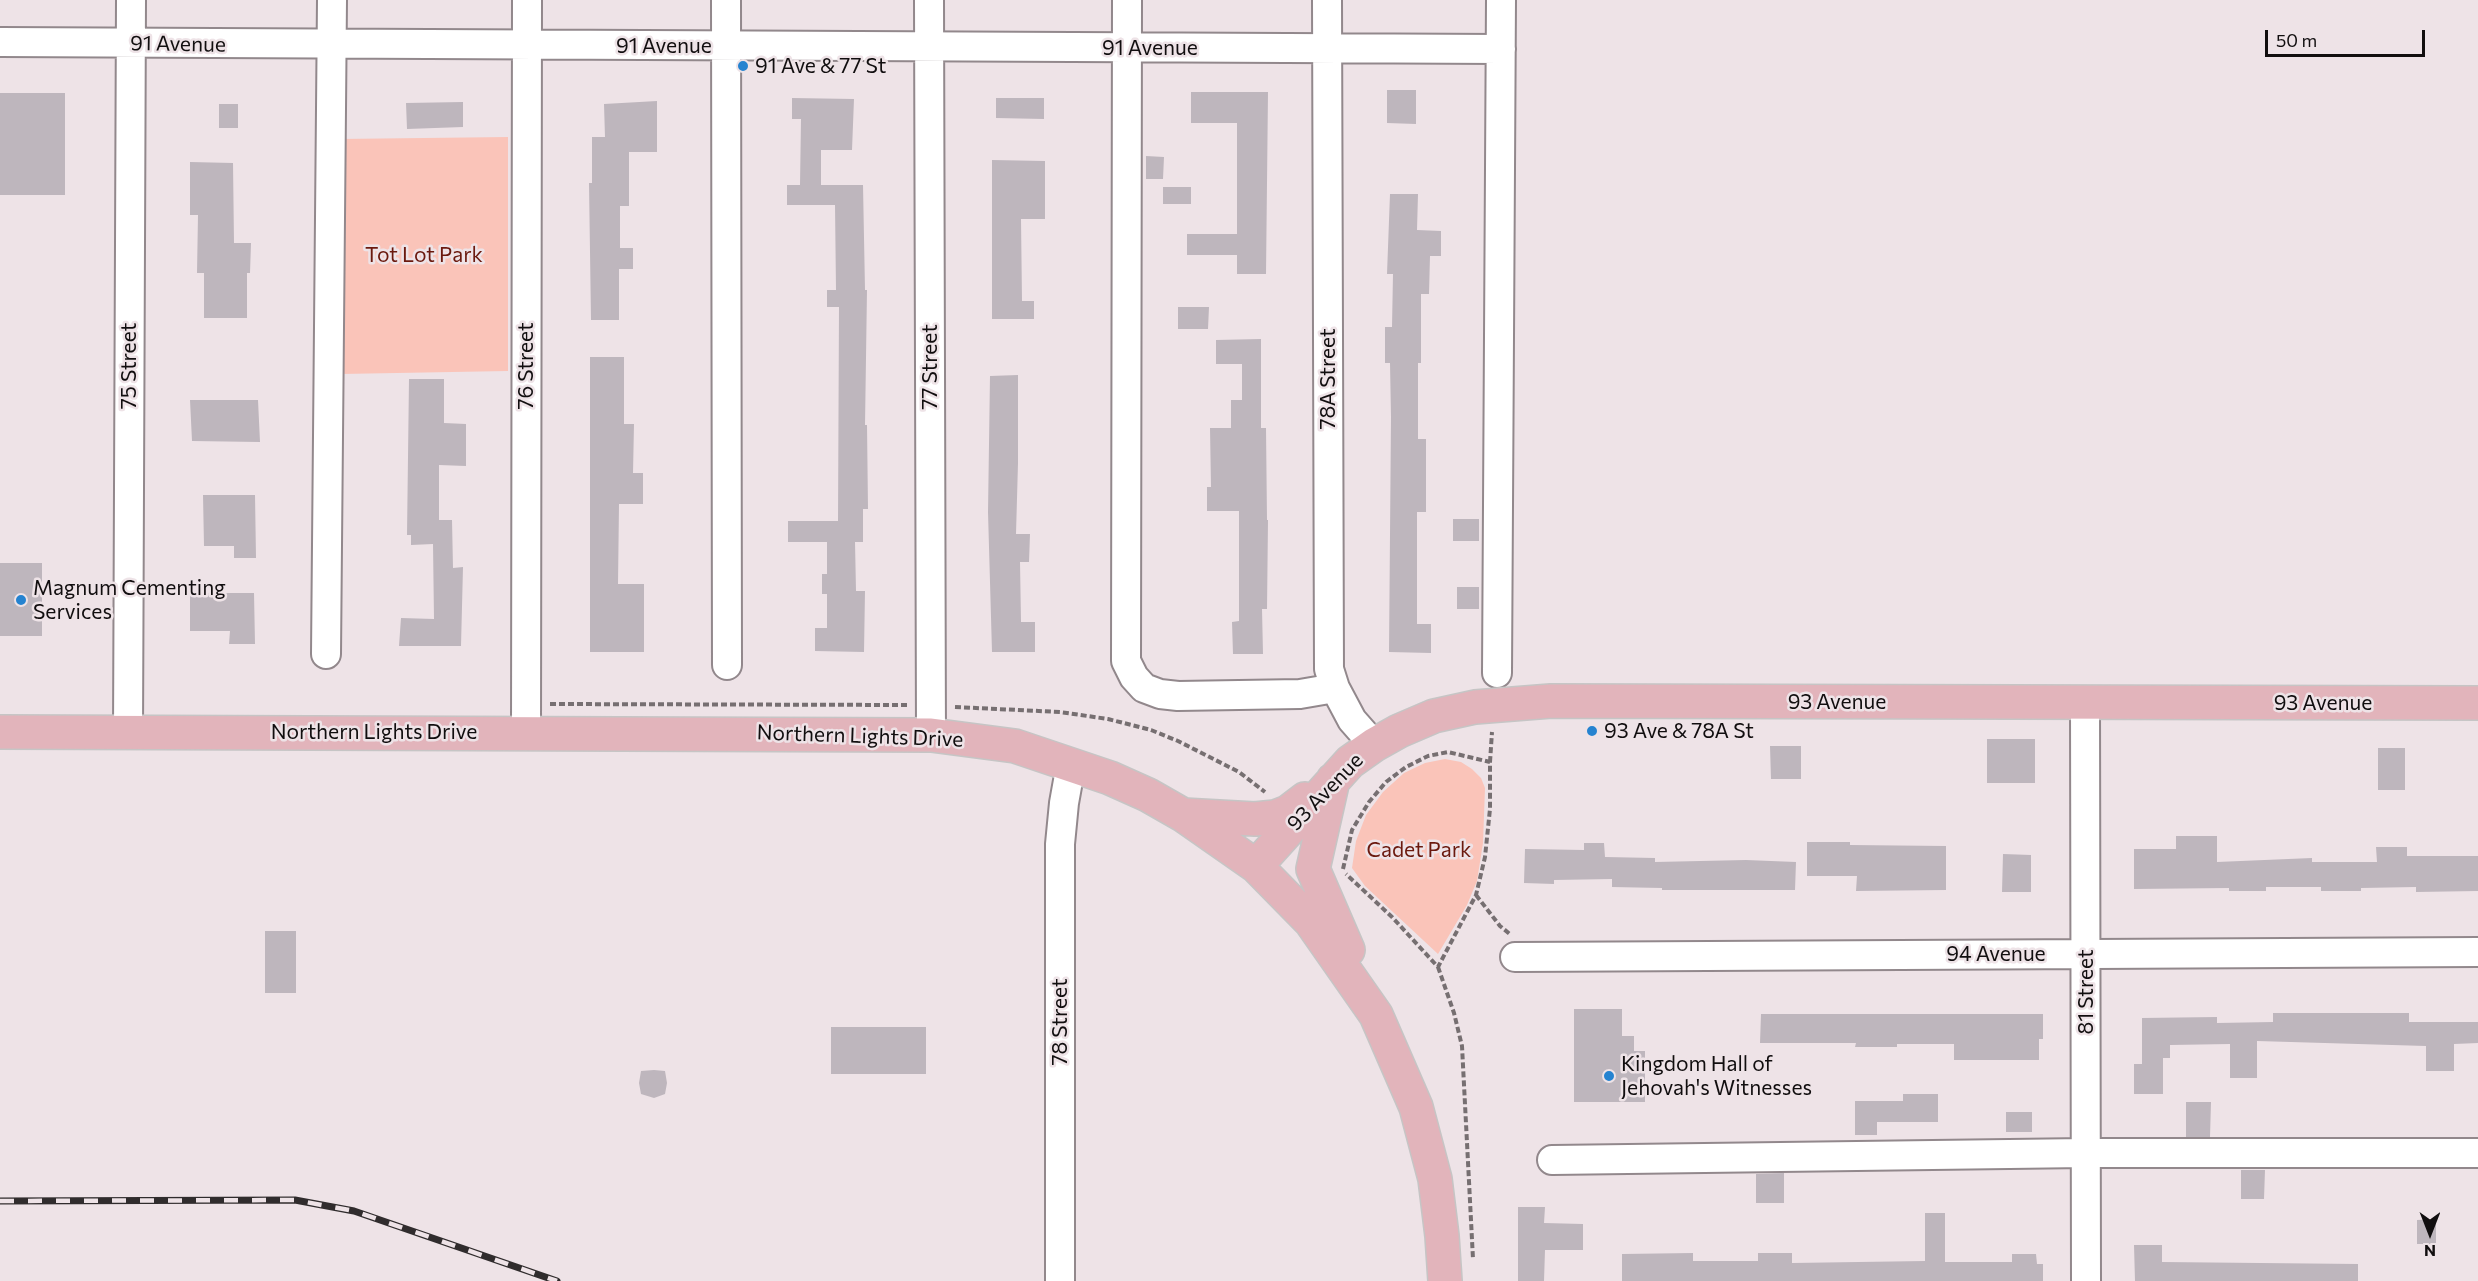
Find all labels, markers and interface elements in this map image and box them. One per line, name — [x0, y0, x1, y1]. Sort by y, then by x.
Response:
scale bar — [2268, 18, 2428, 56]
text: 50 m — [2276, 29, 2317, 51]
street label: 91 Avenue — [130, 31, 226, 57]
street label: 91 Avenue — [616, 33, 712, 59]
street label: 91 Avenue — [1102, 35, 1198, 61]
place label: 91 Ave & 77 St — [755, 53, 886, 79]
marker: 91 Ave & 77 St — [736, 59, 750, 73]
park label: Tot Lot Park — [365, 242, 483, 268]
street label: 76 Street — [513, 322, 539, 410]
street label: 75 Street — [116, 323, 142, 409]
street label: 77 Street — [917, 324, 943, 410]
street label: 78A Street — [1315, 328, 1341, 430]
place label: Magnum Cementing Services — [33, 575, 226, 625]
marker: Magnum Cementing Services — [14, 593, 28, 607]
street label: 93 Avenue — [1788, 689, 1886, 715]
street label: 93 Avenue — [2274, 690, 2372, 716]
place label: 93 Ave & 78A St — [1604, 718, 1754, 744]
street label: Northern Lights Drive — [271, 719, 477, 745]
street label: Northern Lights Drive — [756, 720, 964, 752]
marker: 93 Ave & 78A St — [1585, 724, 1599, 738]
street label: 93 Avenue — [1282, 748, 1368, 836]
park label: Cadet Park — [1367, 837, 1471, 863]
street label: 94 Avenue — [1946, 941, 2046, 967]
street label: 81 Street — [2073, 949, 2099, 1035]
street label: 78 Street — [1047, 978, 1073, 1066]
place label: Kingdom Hall of Jehovah's Witnesses — [1621, 1051, 1812, 1101]
marker: Kingdom Hall of Jehovah's Witnesses — [1602, 1069, 1616, 1083]
north arrow — [2400, 1203, 2460, 1263]
text: N — [2424, 1242, 2436, 1261]

